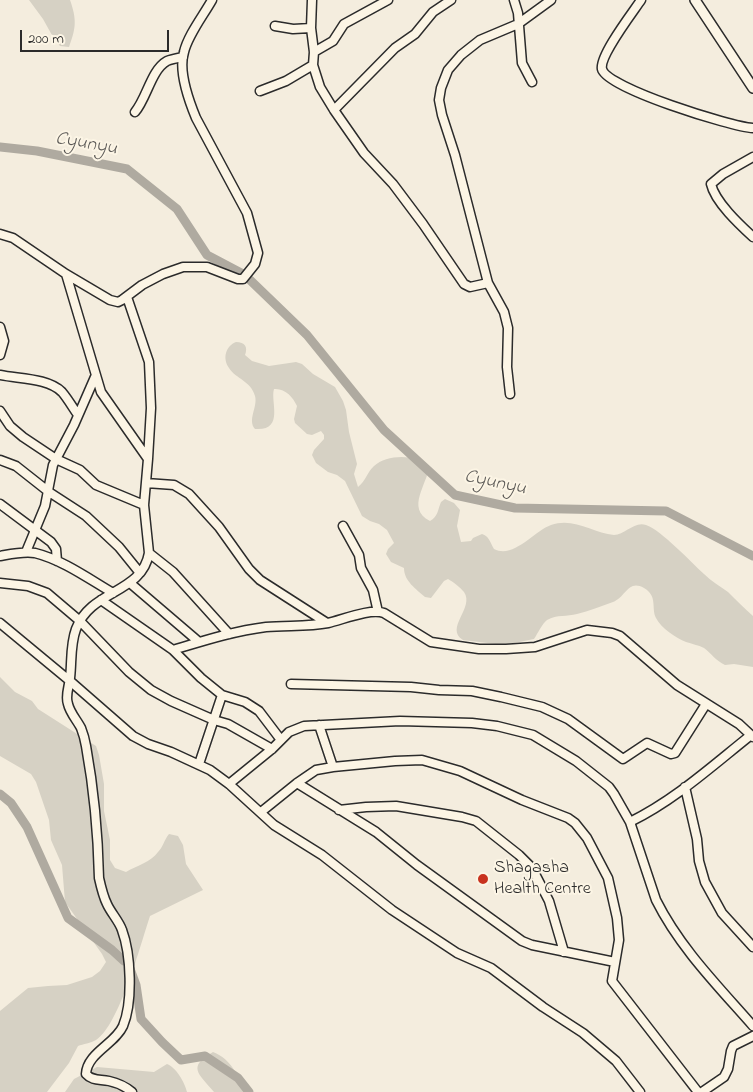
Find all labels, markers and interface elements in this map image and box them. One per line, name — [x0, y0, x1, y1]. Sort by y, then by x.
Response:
scale bar — [22, 20, 171, 52]
text: 200 m — [28, 28, 64, 50]
water label: Cyunyu — [53, 128, 119, 162]
water label: Cyunyu — [462, 466, 528, 502]
place label: Shagasha Health Centre — [494, 858, 591, 901]
marker: Shagasha Health Centre — [476, 872, 490, 886]

